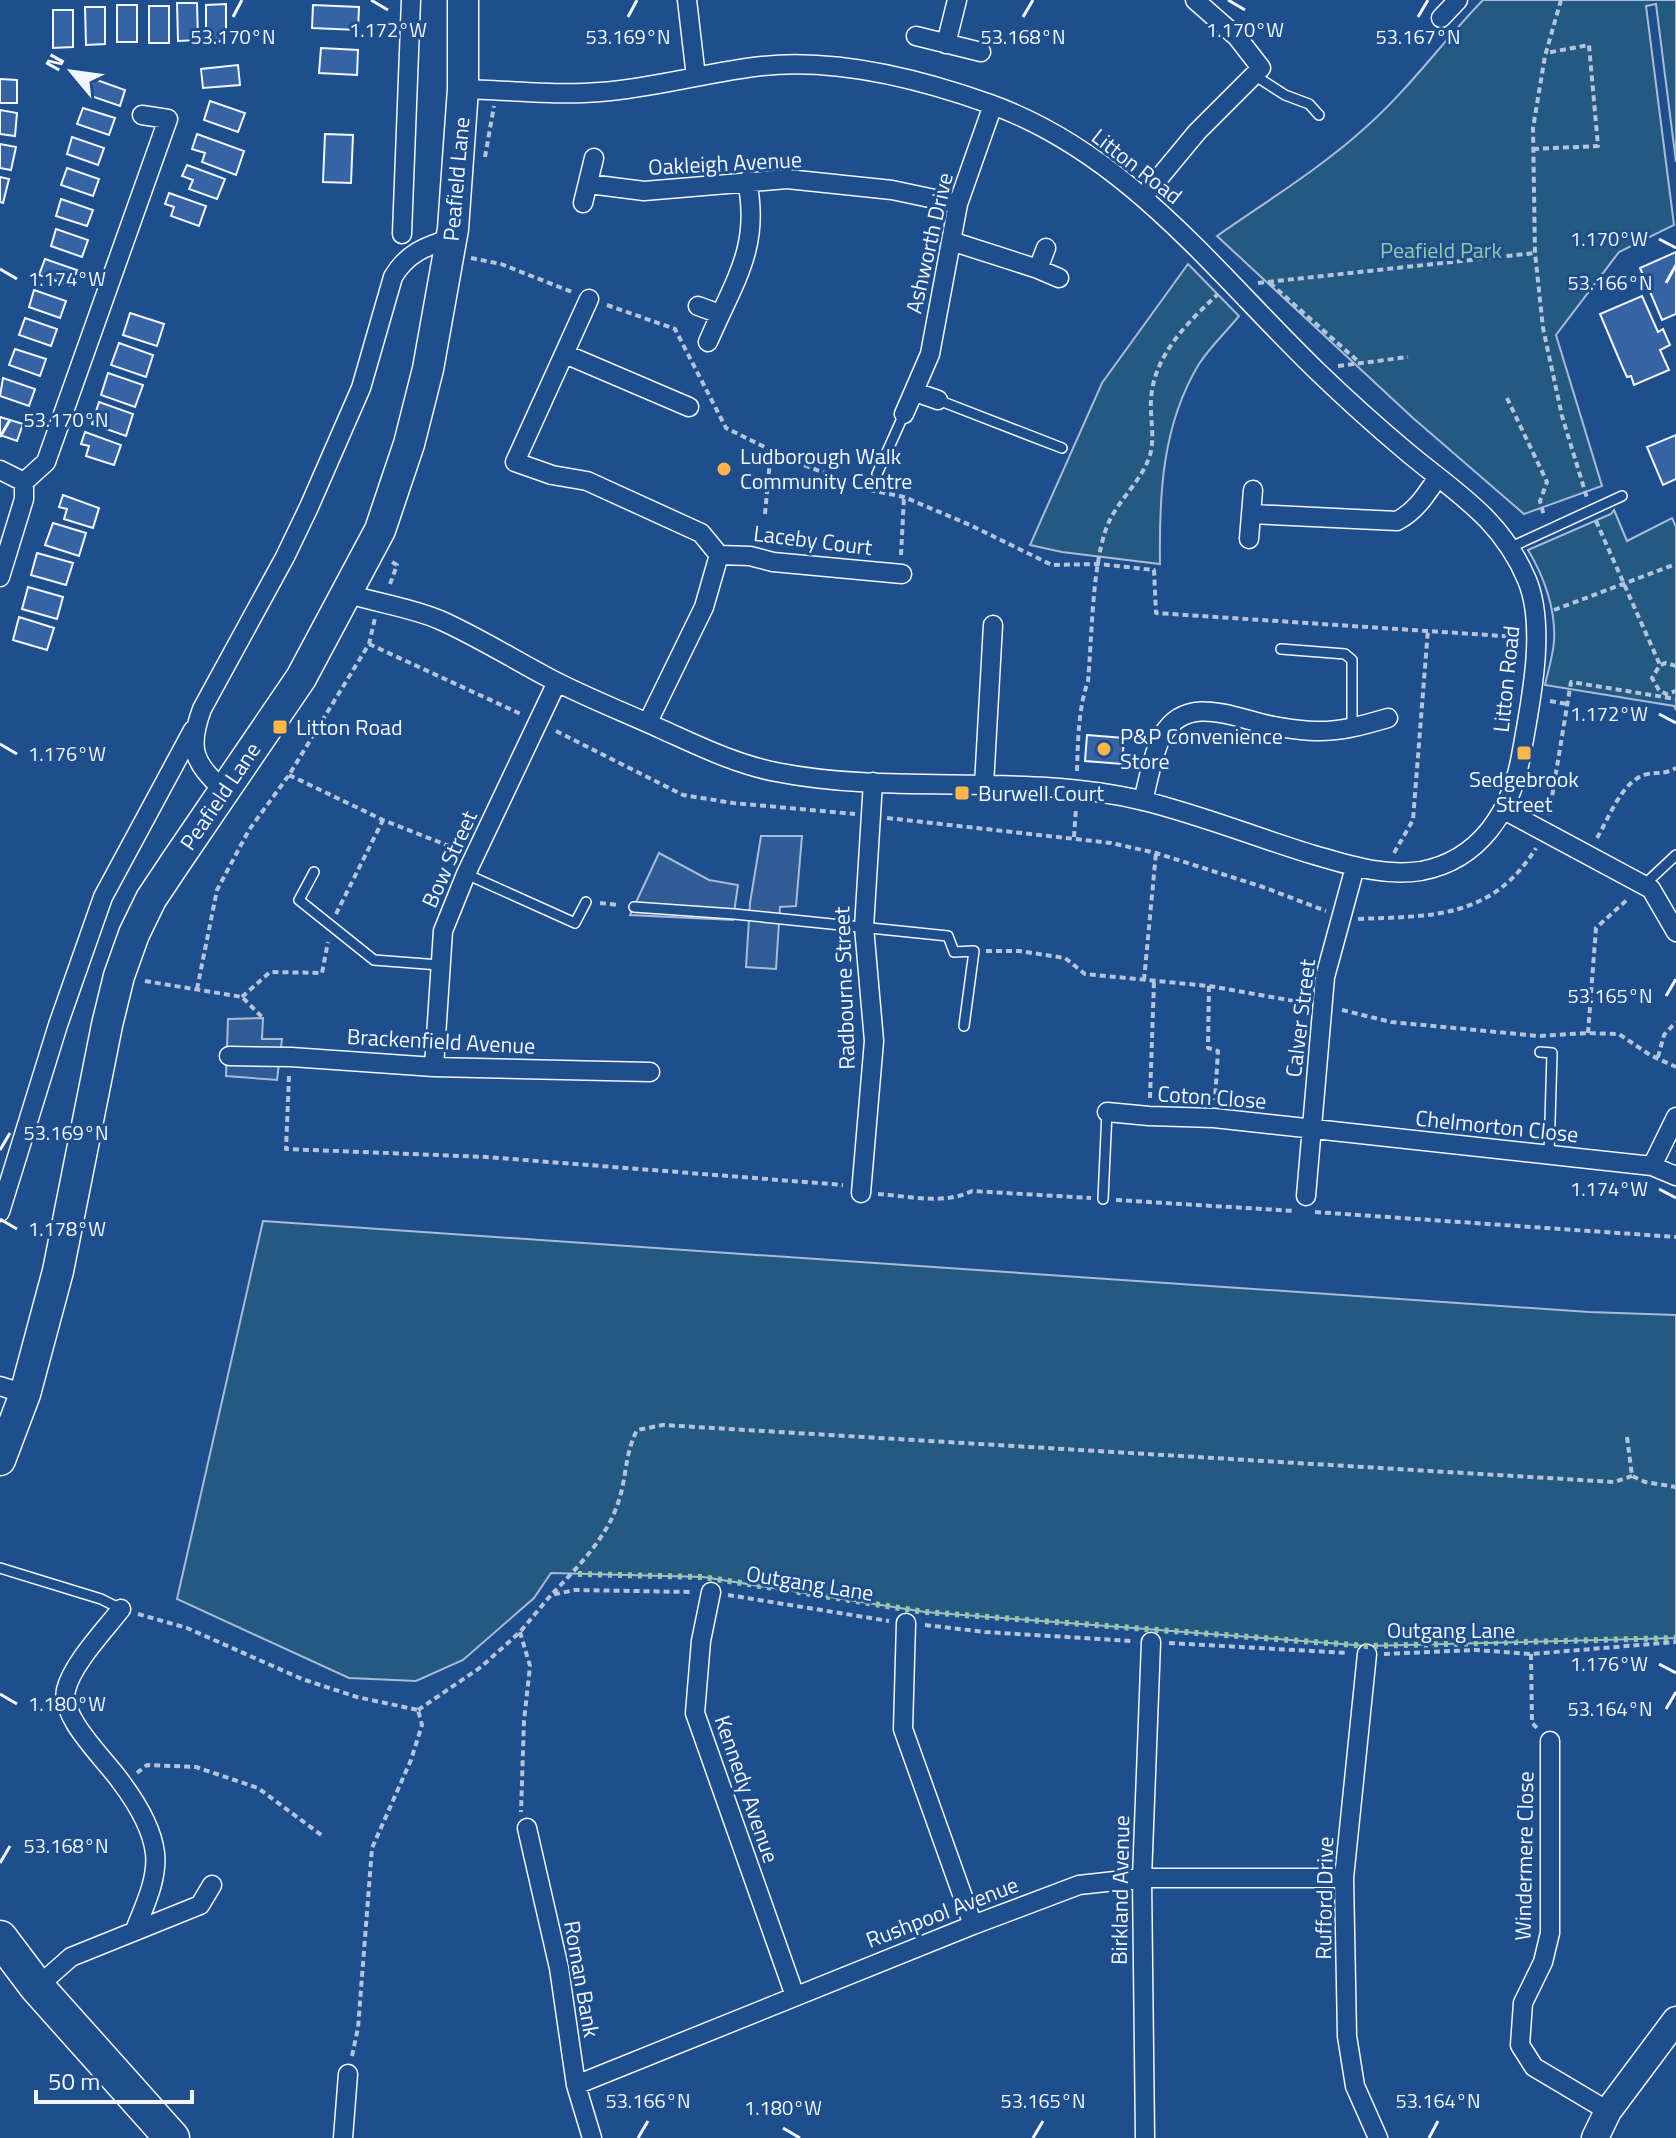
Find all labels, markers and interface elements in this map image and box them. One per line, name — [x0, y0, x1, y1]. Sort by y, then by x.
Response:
text: 1.172°W — [349, 14, 427, 45]
text: 1.170°W — [1206, 14, 1284, 45]
text: 53.170°N — [190, 21, 276, 52]
text: 53.169°N — [585, 21, 671, 52]
text: 53.168°N — [980, 21, 1066, 52]
text: 53.167°N — [1375, 21, 1461, 52]
north arrow — [32, 32, 112, 112]
text: N — [36, 47, 73, 77]
street label: Peafield Lane — [434, 116, 478, 242]
street label: Litton Road — [1084, 120, 1190, 212]
street label: Oakleigh Avenue — [647, 142, 803, 184]
street label: Ashworth Drive — [896, 169, 962, 317]
text: 1.170°W — [1570, 223, 1648, 254]
park label: Peafield Park — [1380, 233, 1502, 267]
text: 1.174°W — [28, 263, 106, 294]
text: 53.166°N — [1567, 267, 1653, 298]
text: 53.170°N — [23, 404, 109, 435]
place label: Ludborough Walk Community Centre — [740, 439, 912, 498]
marker: Ludborough Walk Community Centre — [715, 460, 733, 478]
street label: Laceby Court — [752, 516, 875, 564]
street label: Litton Road — [1484, 624, 1528, 734]
text: 1.172°W — [1570, 698, 1648, 729]
place label: Litton Road — [296, 710, 403, 744]
marker: Litton Road — [271, 718, 289, 736]
place label: P&P Convenience Store — [1120, 719, 1283, 778]
street label: Peafield Lane — [171, 735, 269, 857]
text: 1.176°W — [28, 738, 106, 769]
marker: P&P Convenience Store — [1095, 740, 1113, 758]
marker: Sedgebrook Street — [1515, 744, 1533, 762]
place label: Sedgebrook Street — [1469, 762, 1579, 821]
place label: Burwell Court — [978, 776, 1104, 810]
marker: Burwell Court — [953, 784, 971, 802]
street label: Bow Street — [412, 805, 486, 913]
street label: Radbourne Street — [824, 906, 864, 1070]
street label: Calver Street — [1276, 957, 1324, 1079]
text: 53.165°N — [1567, 980, 1653, 1011]
street label: Brackenfield Avenue — [346, 1019, 536, 1063]
street label: Coton Close — [1156, 1076, 1268, 1118]
street label: Chelmorton Close — [1414, 1101, 1580, 1151]
text: 53.169°N — [23, 1117, 109, 1148]
text: 1.174°W — [1570, 1173, 1648, 1204]
text: 1.178°W — [28, 1213, 106, 1244]
street label: Outgang Lane — [744, 1556, 876, 1610]
street label: Outgang Lane — [1387, 1613, 1515, 1647]
text: 1.176°W — [1570, 1648, 1648, 1679]
text: 1.180°W — [28, 1688, 106, 1719]
text: 53.164°N — [1567, 1693, 1653, 1724]
street label: Kennedy Avenue — [706, 1711, 788, 1867]
street label: Windermere Close — [1506, 1771, 1542, 1941]
street label: Birkland Avenue — [1102, 1815, 1138, 1965]
text: 53.168°N — [23, 1830, 109, 1861]
street label: Rufford Drive — [1306, 1836, 1342, 1960]
street label: Rushpool Avenue — [861, 1867, 1023, 1957]
street label: Roman Bank — [555, 1918, 609, 2040]
scale bar — [36, 2054, 192, 2104]
text: 50 m — [48, 2063, 100, 2099]
text: 53.166°N — [605, 2085, 691, 2116]
text: 53.165°N — [1000, 2085, 1086, 2116]
text: 53.164°N — [1395, 2085, 1481, 2116]
text: 1.180°W — [744, 2092, 822, 2123]

